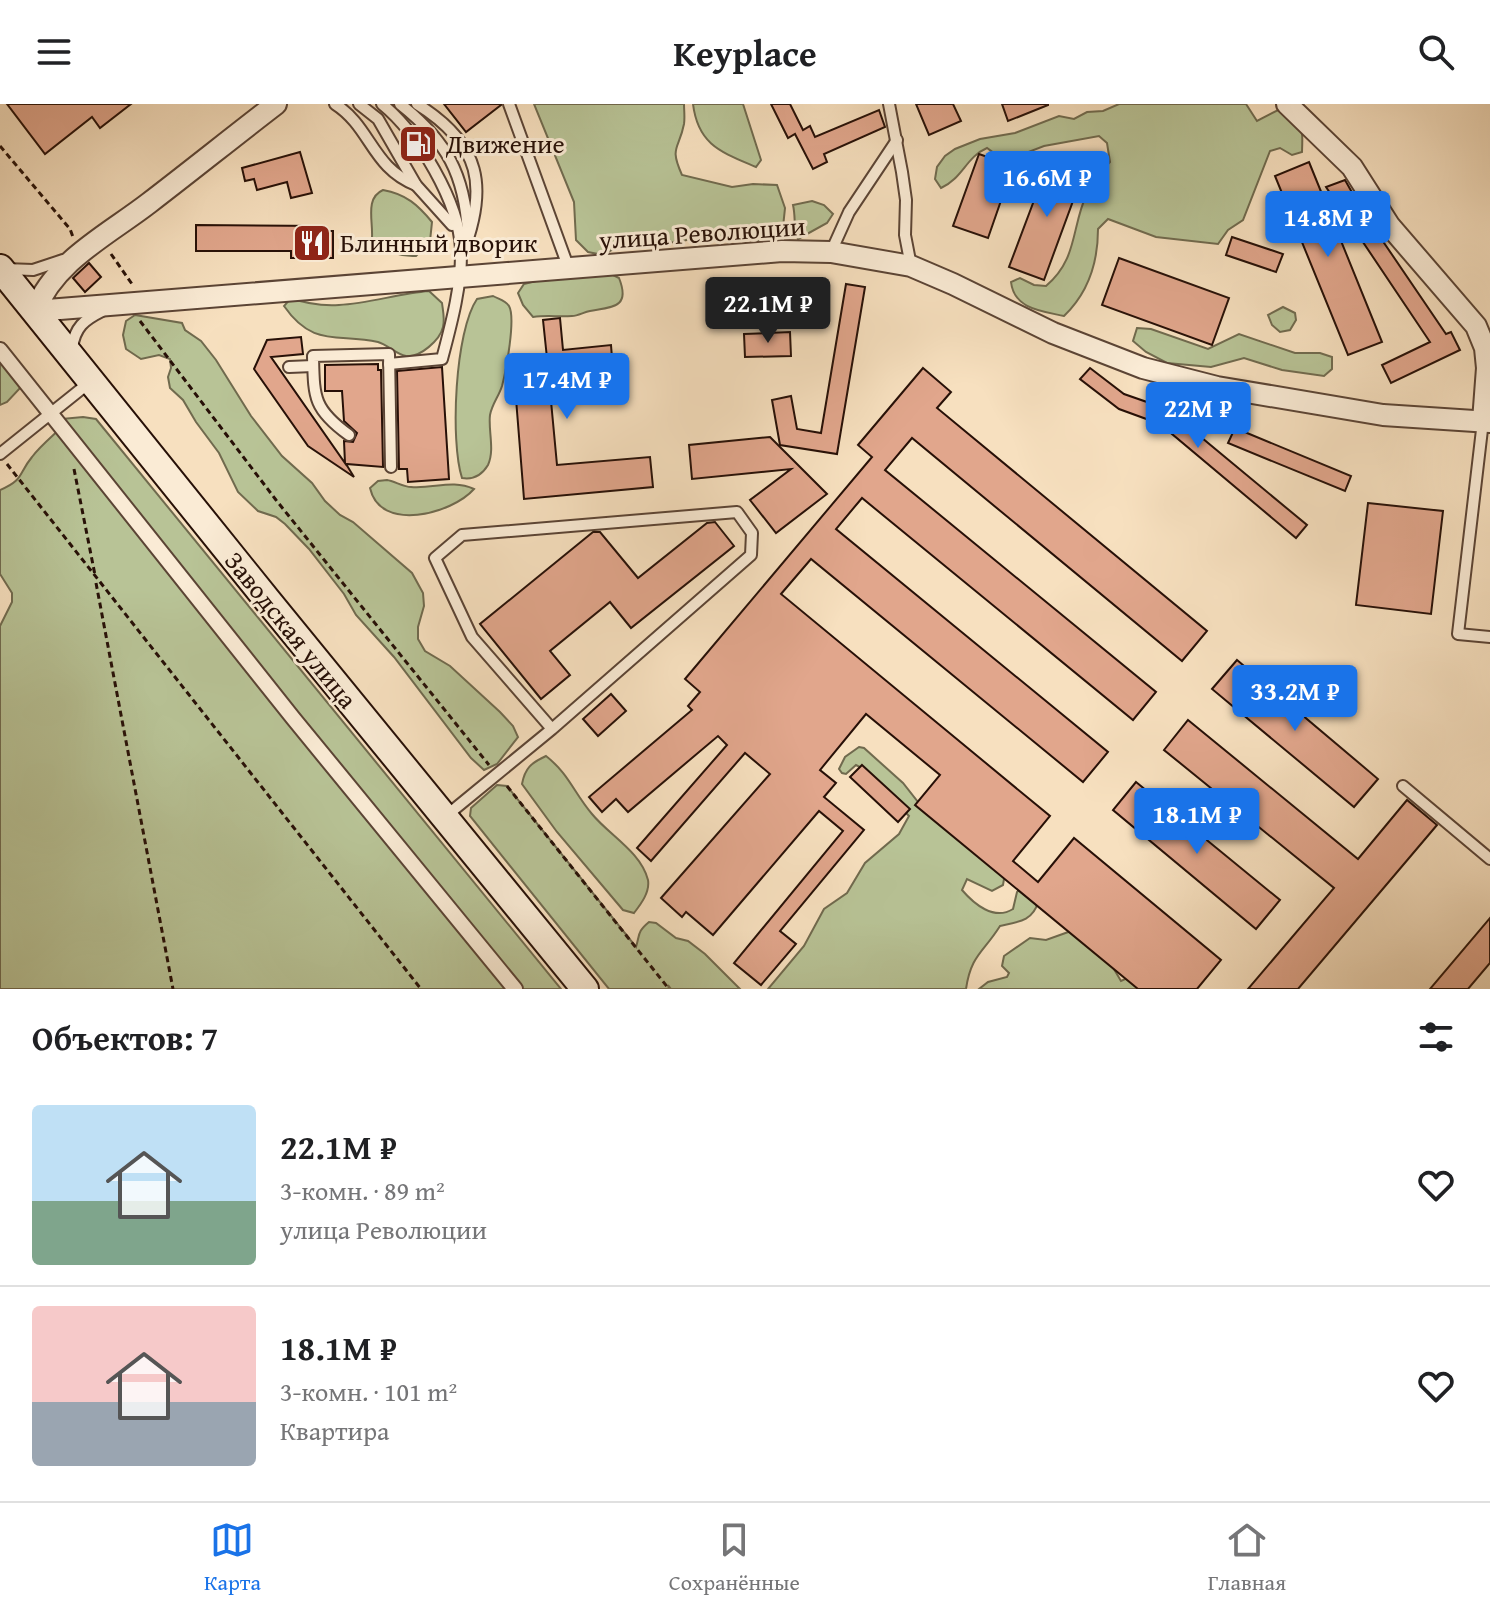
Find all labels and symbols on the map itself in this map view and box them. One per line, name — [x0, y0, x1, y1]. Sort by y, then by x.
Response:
fuel station icon: Движение — [397, 123, 439, 165]
place label: Движение — [445, 124, 565, 163]
pin: 16.6M ₽ — [973, 151, 1121, 219]
pin: 14.8M ₽ — [1254, 191, 1402, 259]
street label: улица Революции — [596, 206, 807, 259]
restaurant icon: Блинный дворик — [291, 222, 333, 264]
place label: Блинный дворик — [340, 223, 538, 262]
pin: 22.1M ₽ — [694, 277, 842, 345]
pin: 17.4M ₽ — [493, 353, 641, 421]
pin: 22M ₽ — [1142, 382, 1254, 450]
street label: Заводская улица — [216, 543, 367, 717]
pin: 33.2M ₽ — [1221, 665, 1369, 733]
pin: 18.1M ₽ — [1123, 788, 1271, 856]

